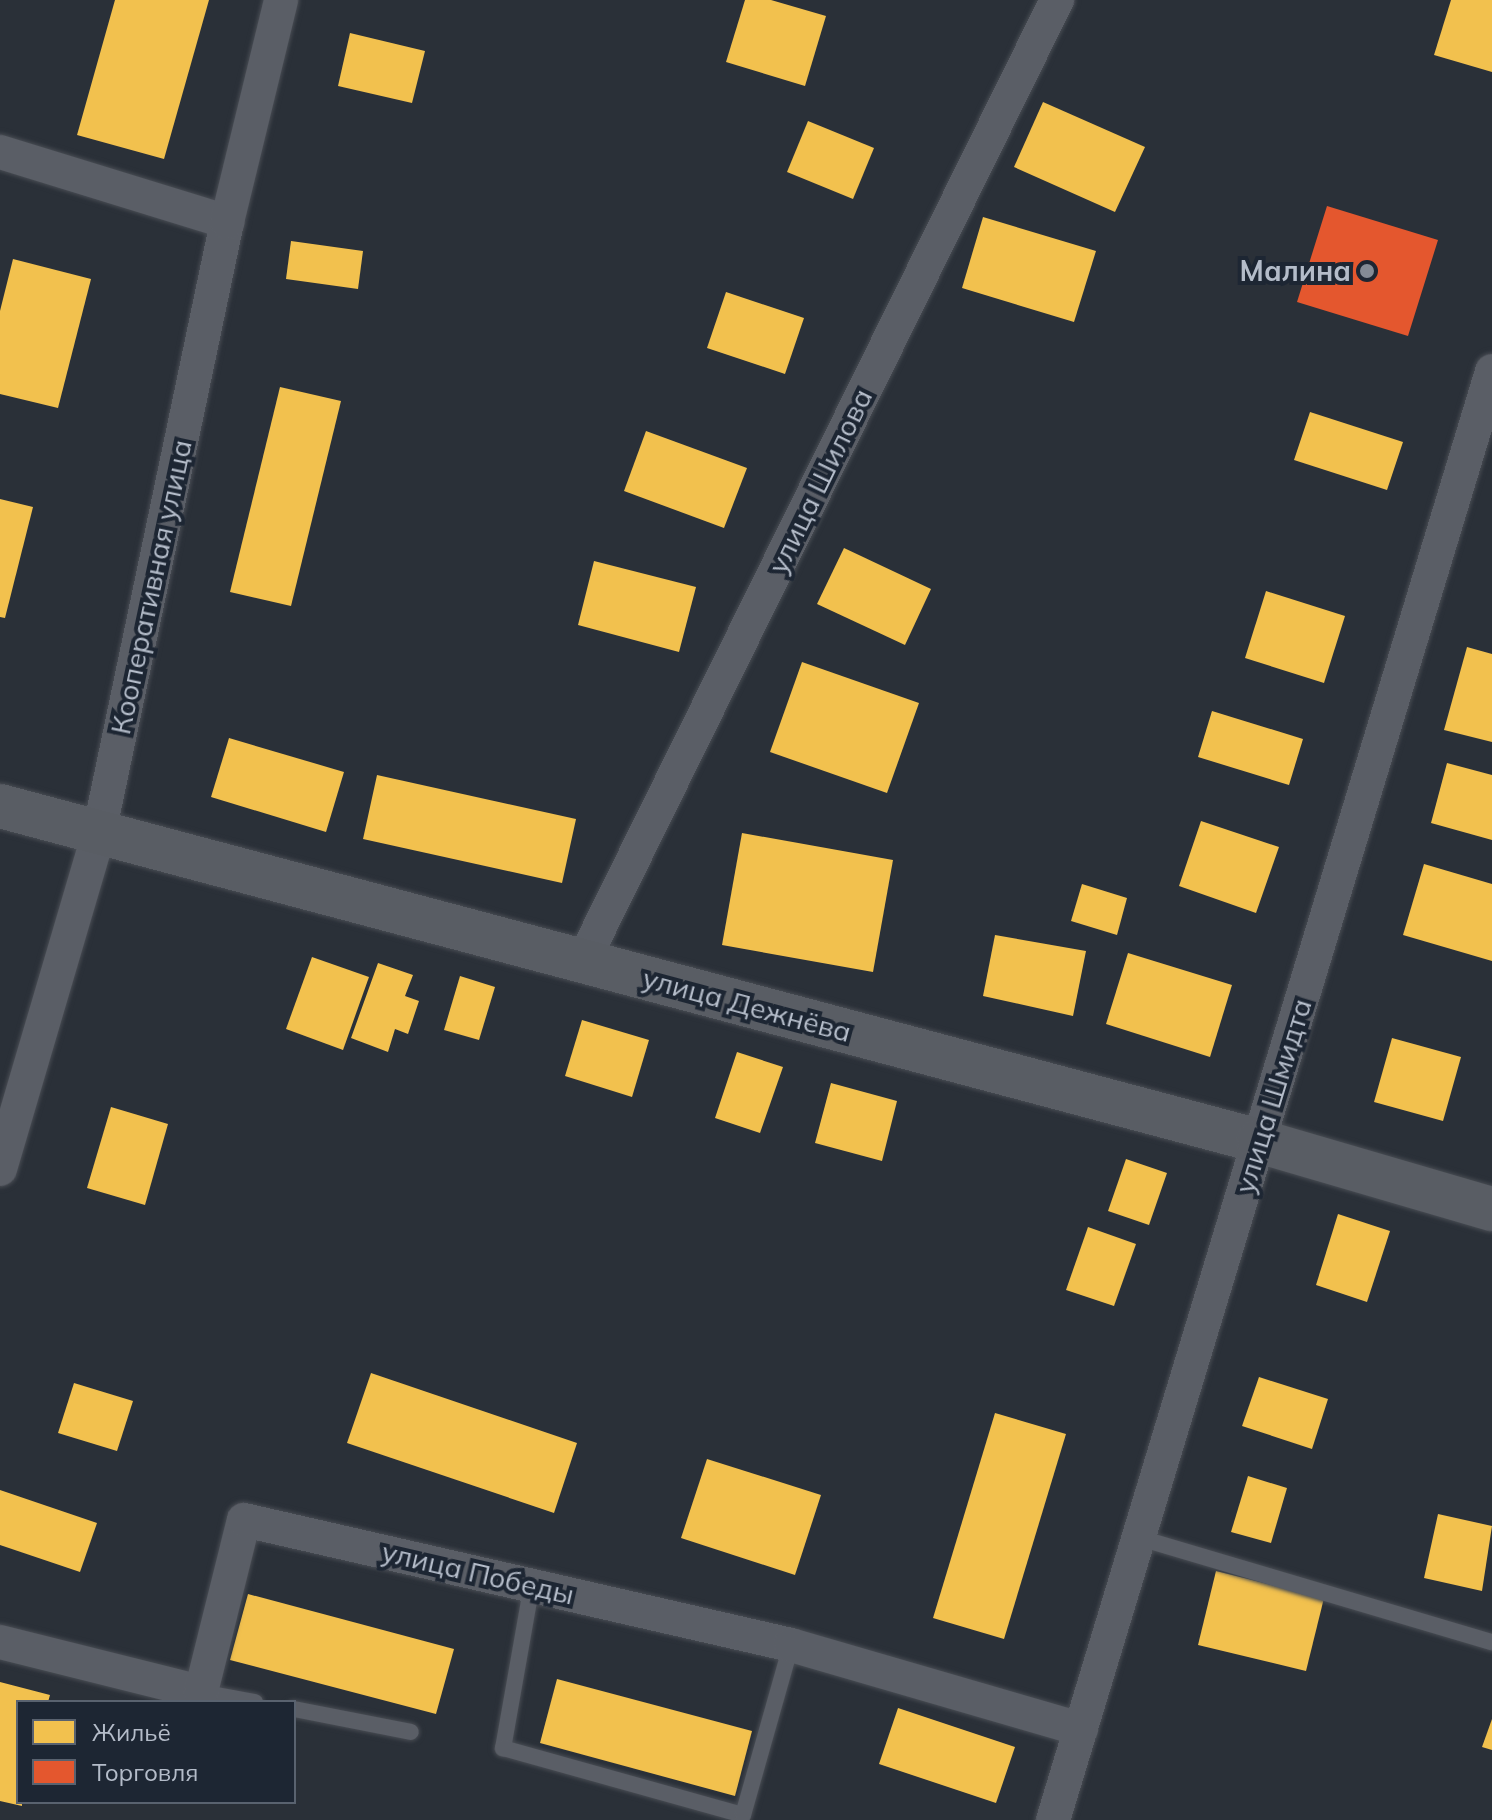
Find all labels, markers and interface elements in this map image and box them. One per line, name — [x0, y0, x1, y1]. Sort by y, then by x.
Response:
place label: Малина — [1240, 254, 1351, 288]
marker: Малина — [1358, 262, 1376, 280]
street label: улица Шилова — [761, 383, 879, 579]
street label: Кооперативная улица — [103, 437, 199, 737]
street label: улица Дежнёва — [639, 961, 855, 1049]
street label: улица Шмидта — [1227, 995, 1319, 1197]
street label: улица Победы — [379, 1535, 577, 1611]
legend — [16, 1700, 296, 1804]
text: Жильё — [92, 1717, 171, 1747]
text: Торговля — [92, 1757, 199, 1787]

